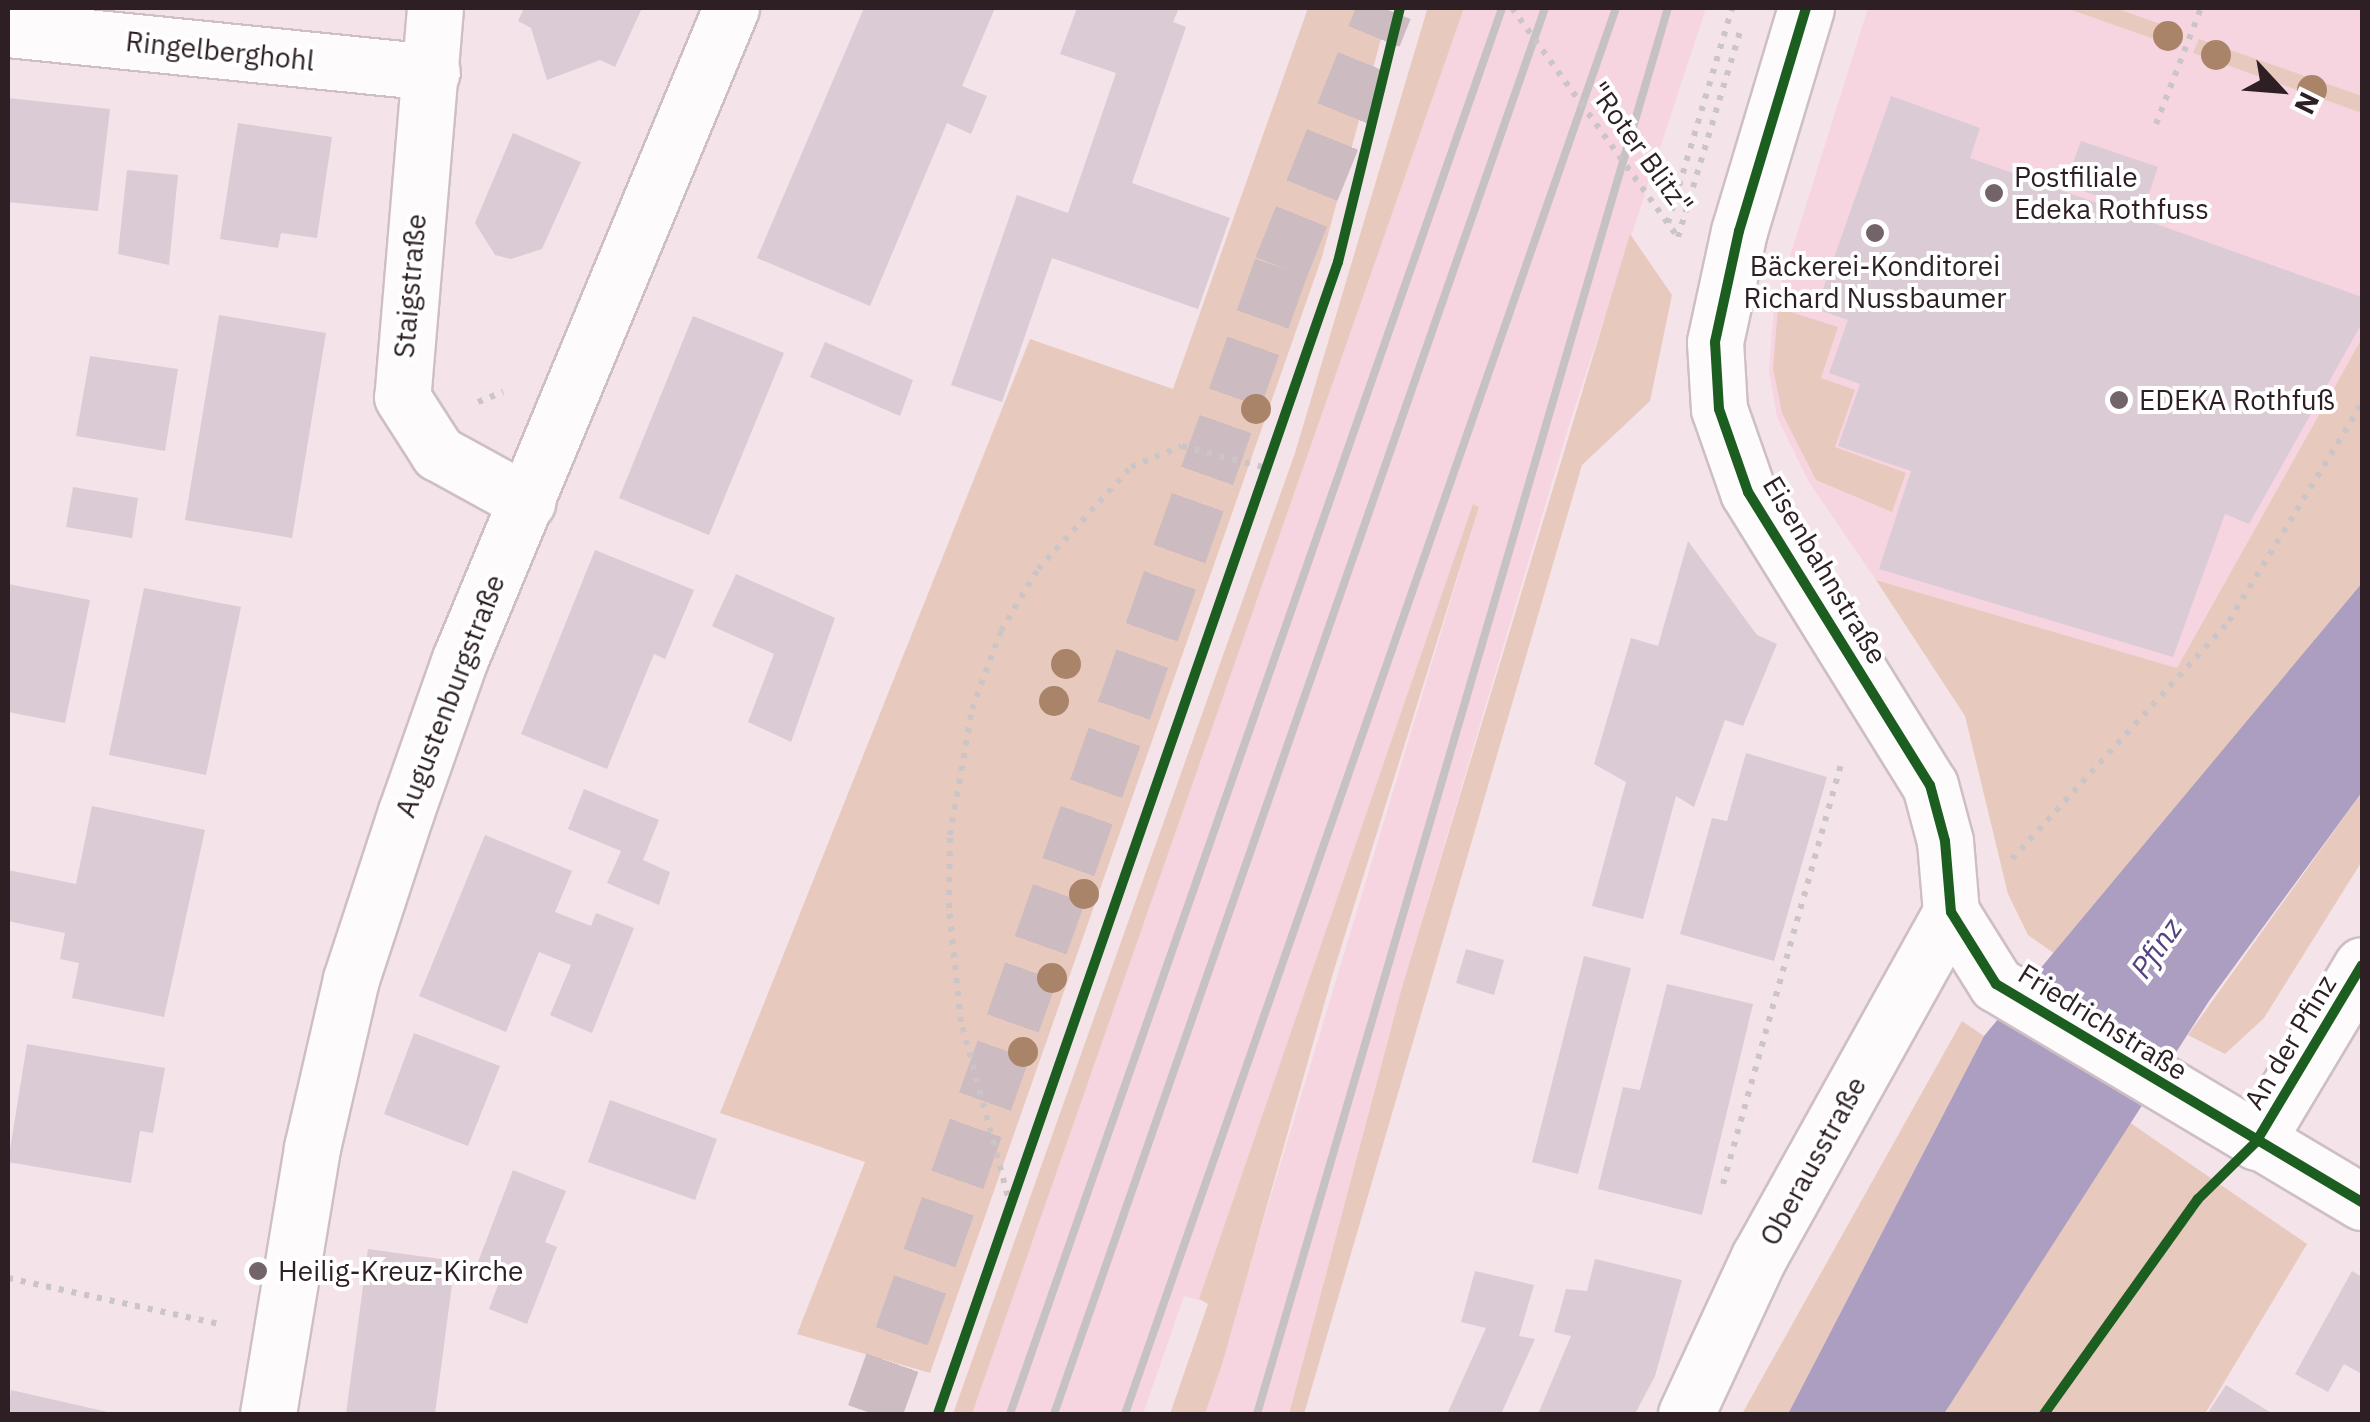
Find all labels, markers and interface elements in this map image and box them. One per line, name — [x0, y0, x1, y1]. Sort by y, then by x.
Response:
street label: Ringelberghohl — [124, 24, 316, 78]
north arrow — [2230, 40, 2330, 140]
street label: "Roter Blitz" — [1582, 76, 1700, 220]
text: N — [2286, 86, 2328, 121]
place label: Postfiliale Edeka Rothfuss — [2014, 160, 2209, 226]
marker: Postfiliale Edeka Rothfuss — [1983, 182, 2005, 204]
street label: Staigstraße — [387, 213, 433, 359]
marker: Bäckerei-Konditorei Richard Nussbaumer — [1864, 222, 1886, 244]
place label: Bäckerei-Konditorei Richard Nussbaumer — [1744, 249, 2006, 315]
place label: EDEKA Rothfuß — [2139, 383, 2335, 417]
marker: EDEKA Rothfuß — [2108, 389, 2130, 411]
street label: Eisenbahnstraße — [1756, 470, 1894, 670]
street label: Augustenburgstraße — [388, 570, 512, 822]
water label: Pfinz — [2123, 911, 2189, 985]
street label: Friedrichstraße — [2012, 957, 2194, 1087]
street label: An der Pfinz — [2237, 969, 2343, 1115]
street label: Oberausstraße — [1753, 1071, 1873, 1251]
place label: Heilig-Kreuz-Kirche — [278, 1254, 523, 1288]
marker: Heilig-Kreuz-Kirche — [247, 1260, 269, 1282]

